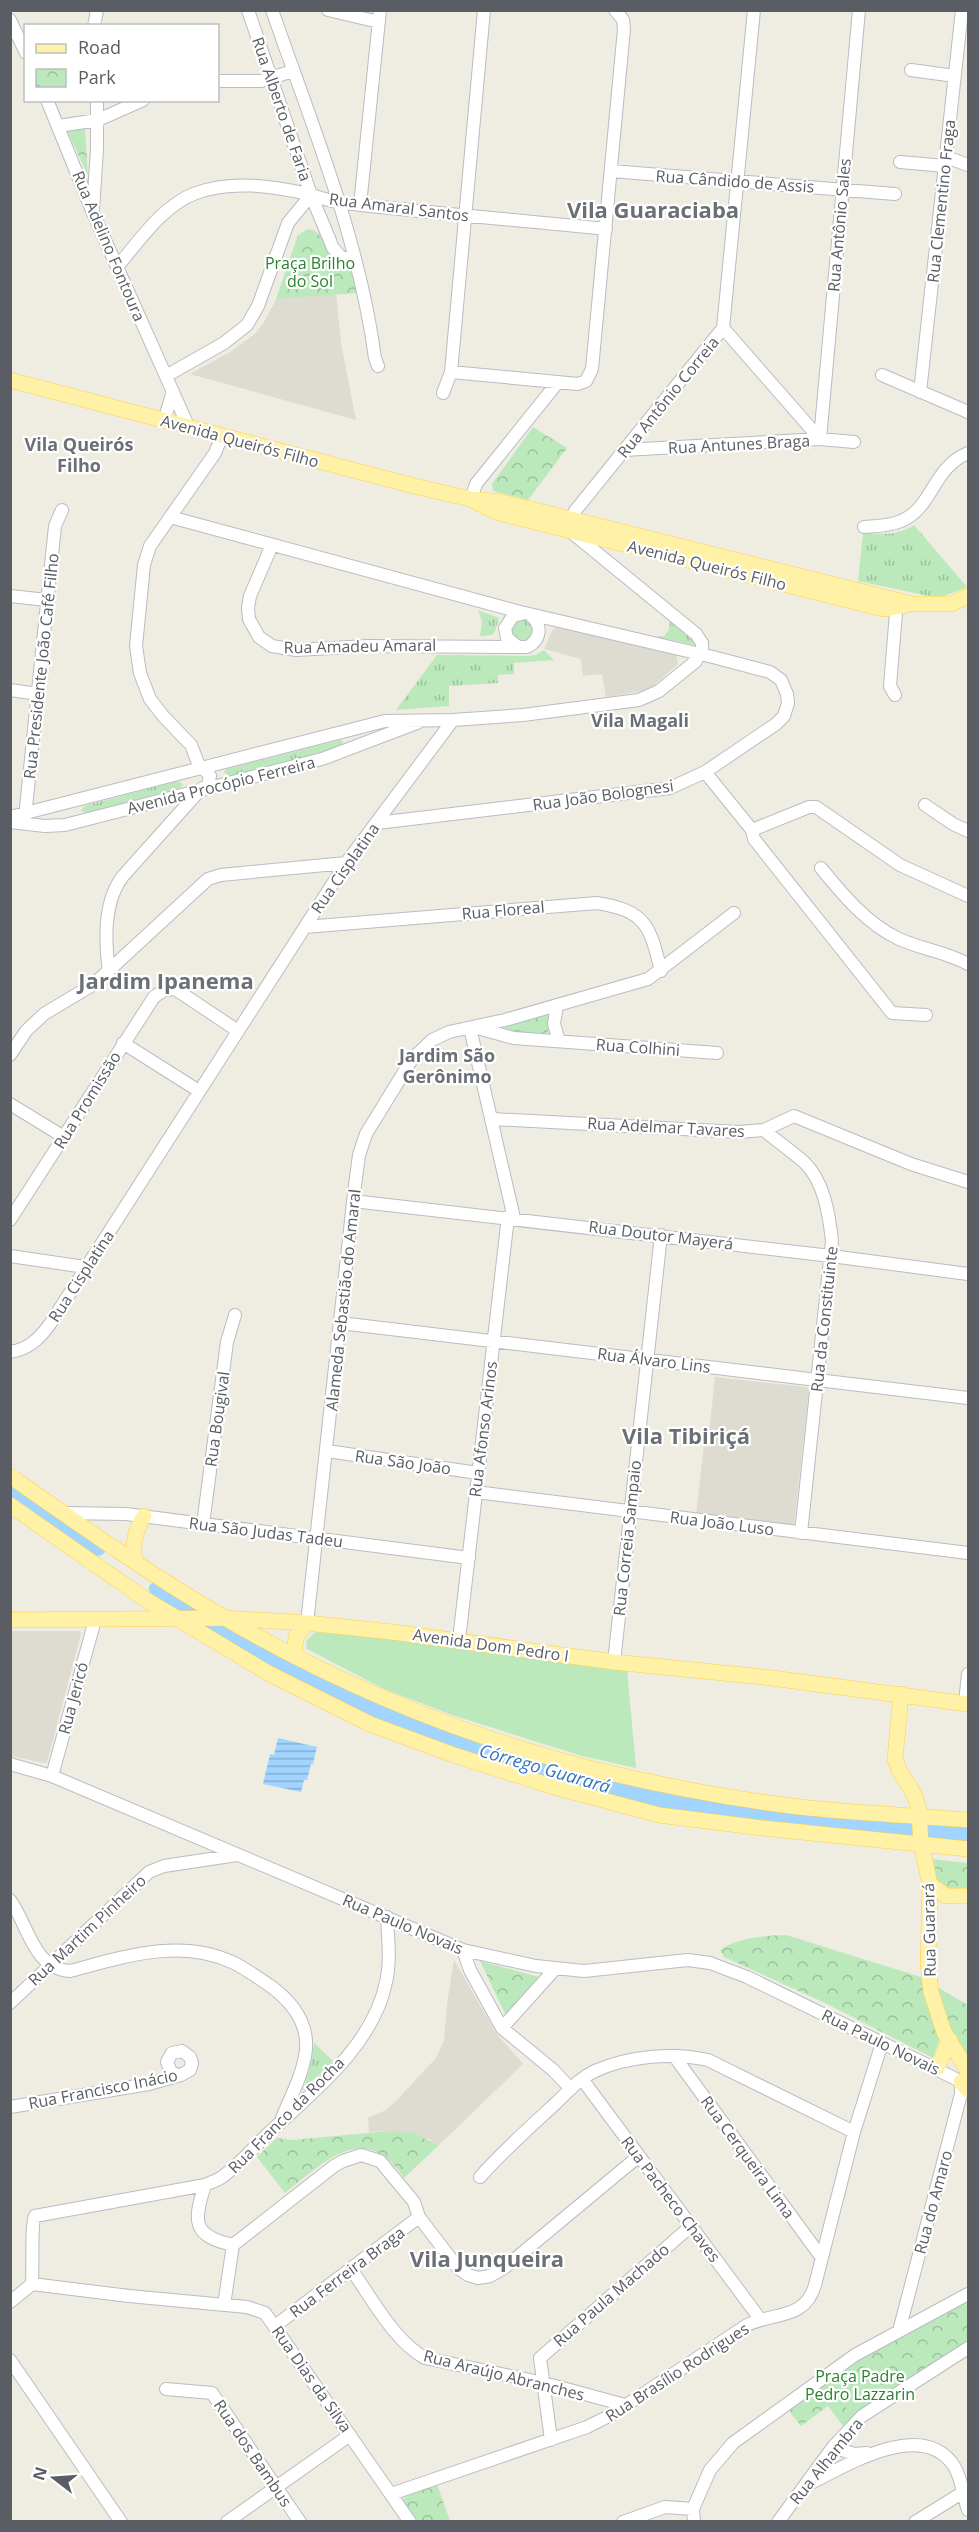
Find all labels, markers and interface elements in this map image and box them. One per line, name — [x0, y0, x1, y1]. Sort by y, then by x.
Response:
legend — [24, 24, 219, 102]
street label: Rua Alberto de Faria — [247, 34, 317, 184]
text: Road — [78, 35, 121, 59]
text: Park — [78, 65, 116, 89]
street label: Rua Clementino Fraga — [921, 118, 961, 284]
street label: Rua Antônio Sales — [822, 157, 856, 293]
street label: Rua Cândido de Assis — [655, 164, 815, 198]
street label: Rua Adelino Fontoura — [67, 167, 151, 325]
street label: Rua Amaral Santos — [328, 188, 470, 226]
district label: Vila Guaraciaba — [567, 194, 739, 224]
park label: Praça Brilho do Sol — [265, 252, 355, 292]
street label: Rua Antônio Correia — [612, 332, 724, 462]
street label: Avenida Queirós Filho — [159, 409, 321, 473]
street label: Rua Antunes Braga — [667, 429, 811, 459]
district label: Vila Queirós Filho — [25, 432, 133, 477]
street label: Avenida Queirós Filho — [625, 535, 789, 595]
street label: Rua Presidente João Café Filho — [18, 552, 64, 780]
street label: Rua Amadeu Amaral — [284, 634, 436, 658]
district label: Vila Magali — [591, 708, 689, 732]
street label: Avenida Procópio Ferreira — [125, 751, 317, 819]
street label: Rua João Bolognesi — [531, 774, 675, 816]
street label: Rua Cisplatina — [306, 818, 384, 918]
street label: Rua Floreal — [461, 895, 545, 925]
district label: Jardim Ipanema — [76, 965, 254, 995]
street label: Rua Colhini — [595, 1033, 681, 1061]
district label: Jardim São Gerônimo — [397, 1043, 495, 1088]
street label: Rua Promissão — [48, 1047, 126, 1153]
street label: Rua Adelmar Tavares — [587, 1112, 745, 1142]
street label: Alameda Sebastião do Amaral — [320, 1188, 366, 1412]
street label: Rua Doutor Mayerá — [587, 1215, 735, 1255]
street label: Rua Cisplatina — [43, 1226, 119, 1326]
street label: Rua da Constituinte — [805, 1245, 843, 1393]
street label: Rua Álvaro Lins — [596, 1342, 712, 1378]
street label: Rua Afonso Arinos — [464, 1360, 502, 1498]
street label: Rua Bougival — [199, 1370, 235, 1468]
district label: Vila Tibiriçá — [622, 1420, 750, 1450]
street label: Rua São João — [354, 1444, 452, 1480]
street label: Rua Correia Sampaio — [608, 1459, 646, 1617]
street label: Rua João Luso — [669, 1506, 775, 1540]
street label: Rua São Judas Tadeu — [188, 1512, 344, 1552]
street label: Avenida Dom Pedro I — [412, 1623, 570, 1667]
street label: Rua Jericó — [53, 1659, 93, 1737]
water label: Córrego Guarará — [477, 1738, 613, 1798]
street label: Rua Martim Pinheiro — [23, 1870, 151, 1990]
street label: Rua Guarará — [917, 1883, 941, 1977]
street label: Rua Paulo Novais — [339, 1889, 467, 1959]
street label: Rua Paulo Novais — [818, 2004, 944, 2080]
street label: Rua Franco da Rocha — [223, 2052, 349, 2178]
street label: Rua Francisco Inácio — [27, 2064, 179, 2114]
street label: Rua Cerqueira Lima — [696, 2091, 800, 2223]
street label: Rua Pacheco Chaves — [616, 2131, 726, 2267]
street label: Rua do Amaro — [909, 2148, 957, 2256]
street label: Rua Ferreira Braga — [285, 2221, 409, 2323]
street label: Rua Paula Machado — [548, 2238, 674, 2352]
district label: Vila Junqueira — [410, 2243, 564, 2273]
street label: Rua Brasílio Rodrigues — [601, 2317, 753, 2427]
street label: Rua Dias da Silva — [267, 2321, 357, 2437]
street label: Rua Araújo Abranches — [421, 2344, 587, 2406]
park label: Praça Padre Pedro Lazzarin — [805, 2365, 915, 2405]
street label: Rua dos Bambus — [209, 2395, 297, 2511]
street label: Rua Alhambra — [784, 2413, 868, 2509]
north arrow — [24, 2448, 84, 2508]
text: N — [27, 2464, 52, 2483]

